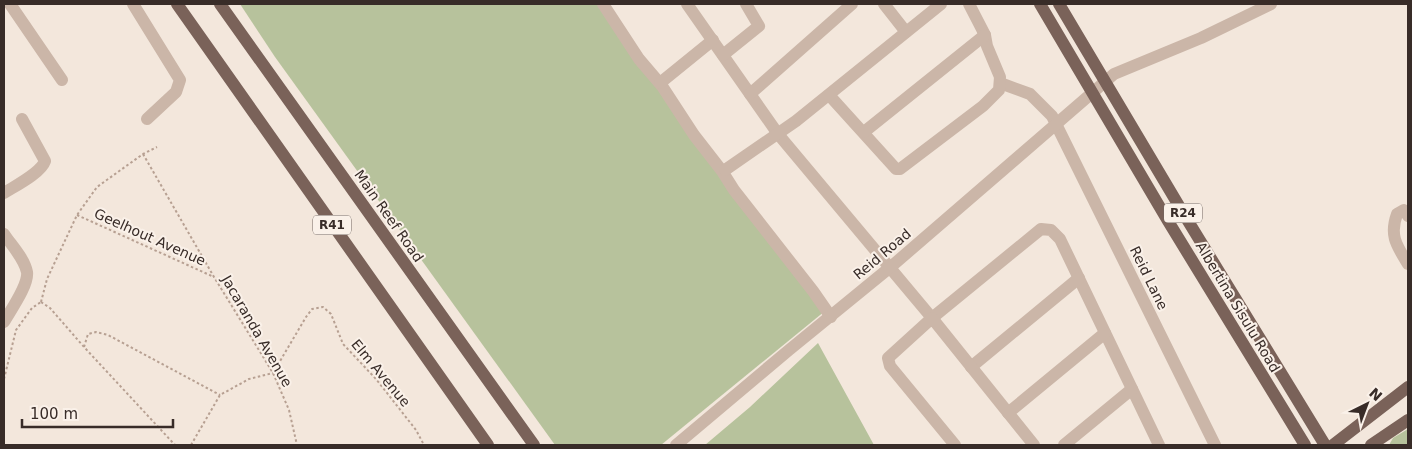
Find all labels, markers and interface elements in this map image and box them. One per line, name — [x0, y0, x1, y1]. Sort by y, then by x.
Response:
street label: Main Reef Road — [351, 167, 427, 265]
road number: R24 — [1164, 204, 1202, 222]
street label: Geelhout Avenue — [92, 205, 208, 269]
road number: R41 — [313, 216, 351, 234]
street label: Reid Road — [850, 225, 914, 283]
street label: Albertina Sisulu Road — [1193, 239, 1283, 375]
street label: Reid Lane — [1127, 244, 1171, 312]
street label: Jacaranda Avenue — [218, 272, 295, 390]
street label: Elm Avenue — [348, 336, 414, 410]
north arrow — [1342, 379, 1392, 429]
text: N — [1366, 384, 1385, 404]
scale bar — [22, 396, 174, 428]
text: 100 m — [30, 405, 78, 423]

